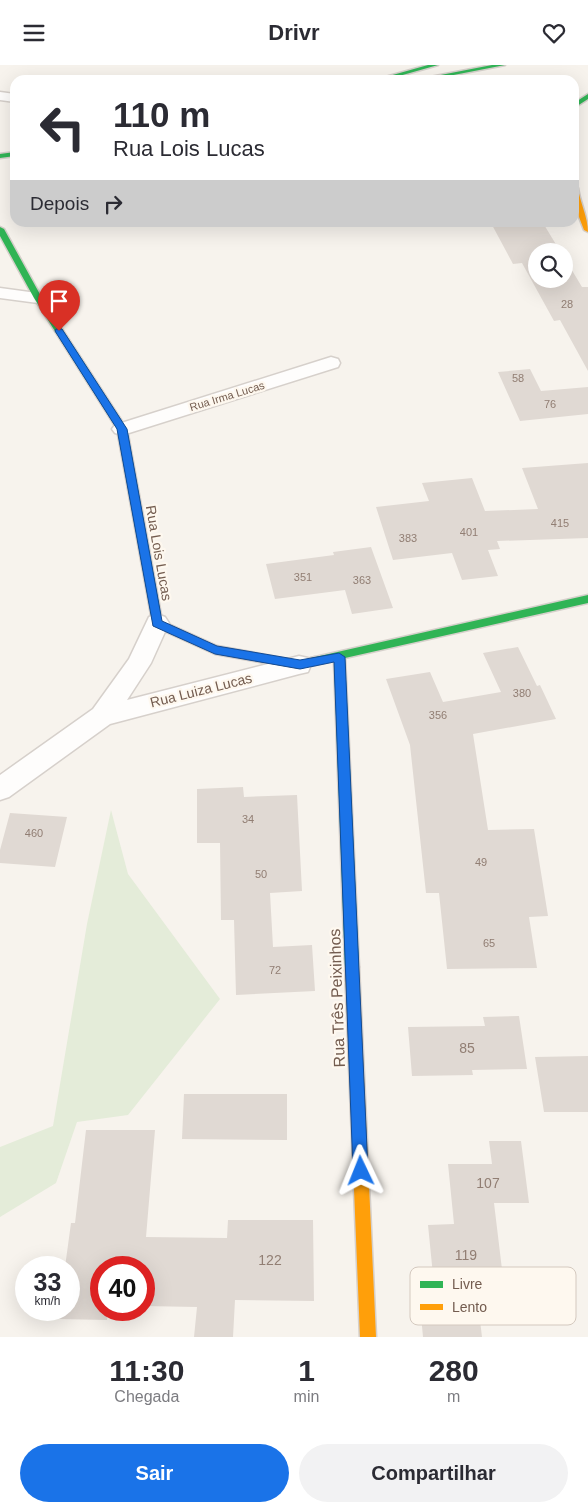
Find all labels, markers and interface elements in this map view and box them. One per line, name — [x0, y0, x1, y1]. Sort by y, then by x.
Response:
icon: menu — [20, 19, 48, 47]
icon: heart — [540, 19, 568, 47]
text: Drivr — [268, 20, 320, 45]
icon: left — [30, 95, 95, 160]
text: 110 m — [113, 95, 210, 134]
text: Rua Lois Lucas — [113, 136, 265, 161]
icon: right — [99, 190, 127, 218]
text: Depois — [30, 193, 89, 214]
map controls — [528, 243, 573, 288]
button: search — [528, 243, 573, 288]
pin — [38, 280, 80, 331]
icon: arrive — [45, 287, 73, 315]
house number: 28 — [561, 298, 573, 310]
house number: 58 — [512, 372, 524, 384]
street label: Rua Irma Lucas — [188, 379, 266, 413]
house number: 76 — [544, 398, 556, 410]
street label: Rua Lois Lucas — [143, 504, 175, 602]
house number: 415 — [551, 517, 569, 529]
house number: 401 — [460, 526, 478, 538]
house number: 383 — [399, 532, 417, 544]
house number: 351 — [294, 571, 312, 583]
house number: 363 — [353, 574, 371, 586]
street label: Rua Luiza Lucas — [148, 670, 254, 710]
house number: 380 — [513, 687, 531, 699]
house number: 356 — [429, 709, 447, 721]
house number: 34 — [242, 813, 254, 825]
house number: 460 — [25, 827, 43, 839]
house number: 49 — [475, 856, 487, 868]
house number: 50 — [255, 868, 267, 880]
street label: Rua Três Peixinhos — [326, 928, 348, 1068]
house number: 65 — [483, 937, 495, 949]
house number: 72 — [269, 964, 281, 976]
house number: 85 — [459, 1040, 475, 1056]
position arrow — [334, 1144, 386, 1196]
house number: 107 — [476, 1175, 500, 1191]
house number: 119 — [455, 1247, 477, 1263]
house number: 122 — [258, 1252, 282, 1268]
speed limit sign: 40 — [90, 1256, 155, 1321]
legend — [410, 1267, 576, 1325]
text: 33 — [34, 1268, 61, 1296]
text: Livre — [452, 1276, 483, 1292]
text: km/h — [34, 1294, 61, 1308]
text: Lento — [452, 1299, 487, 1315]
text: 11:30 — [109, 1354, 184, 1387]
text: 1 — [298, 1354, 315, 1387]
text: 280 — [429, 1354, 479, 1387]
text: Chegada — [114, 1388, 179, 1405]
text: min — [294, 1388, 319, 1405]
text: m — [447, 1388, 460, 1405]
button: Sair — [20, 1444, 289, 1502]
button: Compartilhar — [299, 1444, 568, 1502]

